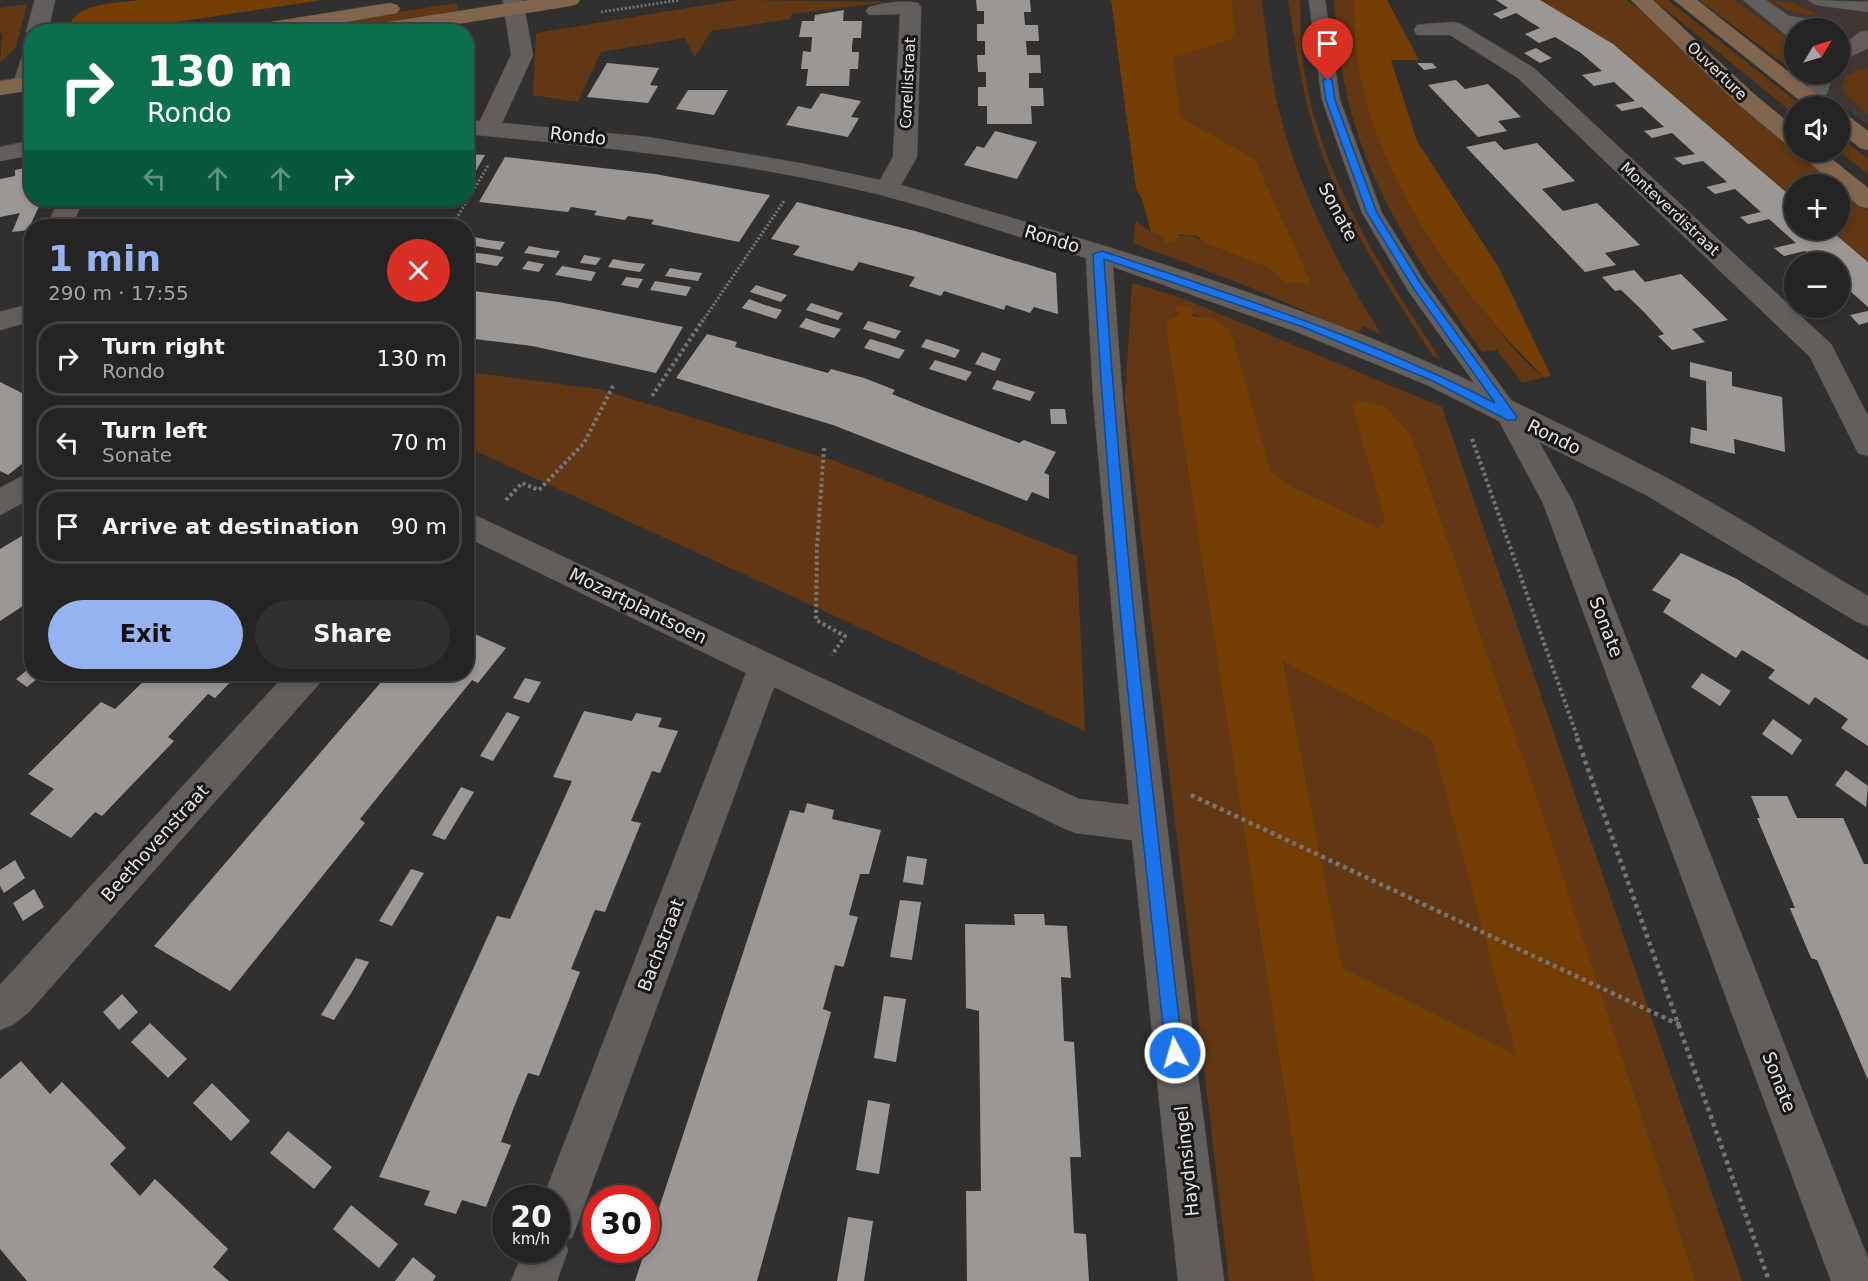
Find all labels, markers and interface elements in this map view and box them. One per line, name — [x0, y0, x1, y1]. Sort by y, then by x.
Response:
pin — [1302, 18, 1353, 80]
north arrow — [1784, 18, 1850, 84]
map controls — [1784, 18, 1850, 318]
icon: arrive — [1311, 27, 1344, 60]
street label: Corellistraat — [897, 37, 919, 129]
street label: Ouverture — [1683, 38, 1751, 104]
text: 130 m — [147, 47, 293, 96]
icon: right — [48, 48, 126, 126]
button: sound — [1784, 96, 1850, 162]
text: Rondo — [147, 97, 232, 128]
street label: Rondo — [549, 122, 607, 149]
street label: Monteverdistraat — [1617, 159, 1723, 260]
icon: left — [138, 162, 171, 195]
icon: ahead — [201, 162, 234, 195]
icon: ahead — [264, 162, 297, 195]
icon: right — [327, 162, 360, 195]
button: + — [1784, 174, 1850, 240]
street label: Sonate — [1314, 179, 1363, 245]
street label: Rondo — [1022, 220, 1082, 257]
text: 1 min — [48, 238, 161, 279]
button: close — [387, 239, 450, 302]
button: − — [1784, 252, 1850, 318]
text: 290 m · 17:55 — [48, 281, 189, 305]
text: Turn right — [102, 334, 225, 359]
icon: right — [51, 342, 84, 375]
text: 130 m — [377, 346, 447, 371]
text: Rondo — [102, 359, 165, 383]
street label: Rondo — [1524, 415, 1584, 458]
text: Turn left — [102, 418, 207, 443]
icon: left — [51, 426, 84, 459]
text: 70 m — [391, 430, 447, 455]
text: Sonate — [102, 443, 172, 467]
icon: arrive — [51, 510, 84, 543]
text: Arrive at destination — [102, 514, 359, 539]
text: 90 m — [391, 514, 447, 539]
street label: Mozartplantsoen — [566, 563, 710, 648]
street label: Sonate — [1585, 594, 1628, 660]
button: Exit — [48, 600, 243, 669]
button: Share — [255, 600, 450, 669]
street label: Beethovenstraat — [97, 780, 213, 905]
street label: Bachstraat — [633, 895, 688, 994]
position arrow — [1143, 1021, 1207, 1085]
street label: Sonate — [1758, 1049, 1801, 1115]
street label: Haydnsingel — [1170, 1105, 1203, 1218]
speed limit sign: 30 — [582, 1185, 660, 1263]
text: 20 — [510, 1199, 552, 1234]
text: km/h — [512, 1230, 550, 1248]

